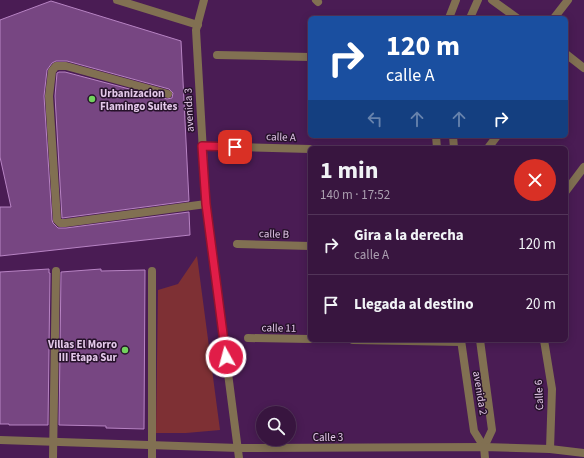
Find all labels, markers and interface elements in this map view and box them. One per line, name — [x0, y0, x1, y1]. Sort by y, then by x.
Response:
text: 120 m — [386, 26, 460, 66]
icon: right — [320, 32, 372, 84]
text: calle A — [386, 63, 435, 88]
place label: Urbanizacion Flamingo Suites — [100, 86, 178, 114]
street label: avenida 3 — [180, 88, 198, 132]
marker: Urbanizacion Flamingo Suites — [87, 94, 97, 104]
icon: left — [364, 108, 386, 130]
icon: ahead — [406, 108, 428, 130]
icon: ahead — [448, 108, 470, 130]
icon: right — [490, 108, 512, 130]
street label: calle A — [266, 129, 296, 145]
pin — [218, 130, 252, 164]
icon: arrive — [224, 136, 246, 158]
text: 1 min — [320, 153, 378, 188]
button: close — [514, 159, 556, 201]
text: 140 m · 17:52 — [320, 186, 390, 204]
text: Gira a la derecha — [354, 225, 464, 246]
street label: calle B — [259, 226, 290, 242]
icon: right — [320, 234, 342, 256]
text: 120 m — [518, 234, 556, 255]
text: calle A — [354, 246, 389, 264]
icon: arrive — [320, 294, 342, 316]
text: Llegada al destino — [354, 294, 474, 315]
text: 20 m — [526, 294, 556, 315]
street label: calle 11 — [262, 320, 296, 336]
position arrow — [205, 336, 247, 378]
place label: Villas El Morro III Etapa Sur — [47, 337, 118, 365]
marker: Villas El Morro III Etapa Sur — [120, 345, 130, 355]
street label: avenida 2 — [469, 370, 491, 416]
street label: Calle 6 — [531, 379, 547, 411]
map controls — [256, 406, 296, 446]
button: search — [256, 406, 296, 446]
street label: Calle 3 — [313, 430, 343, 445]

